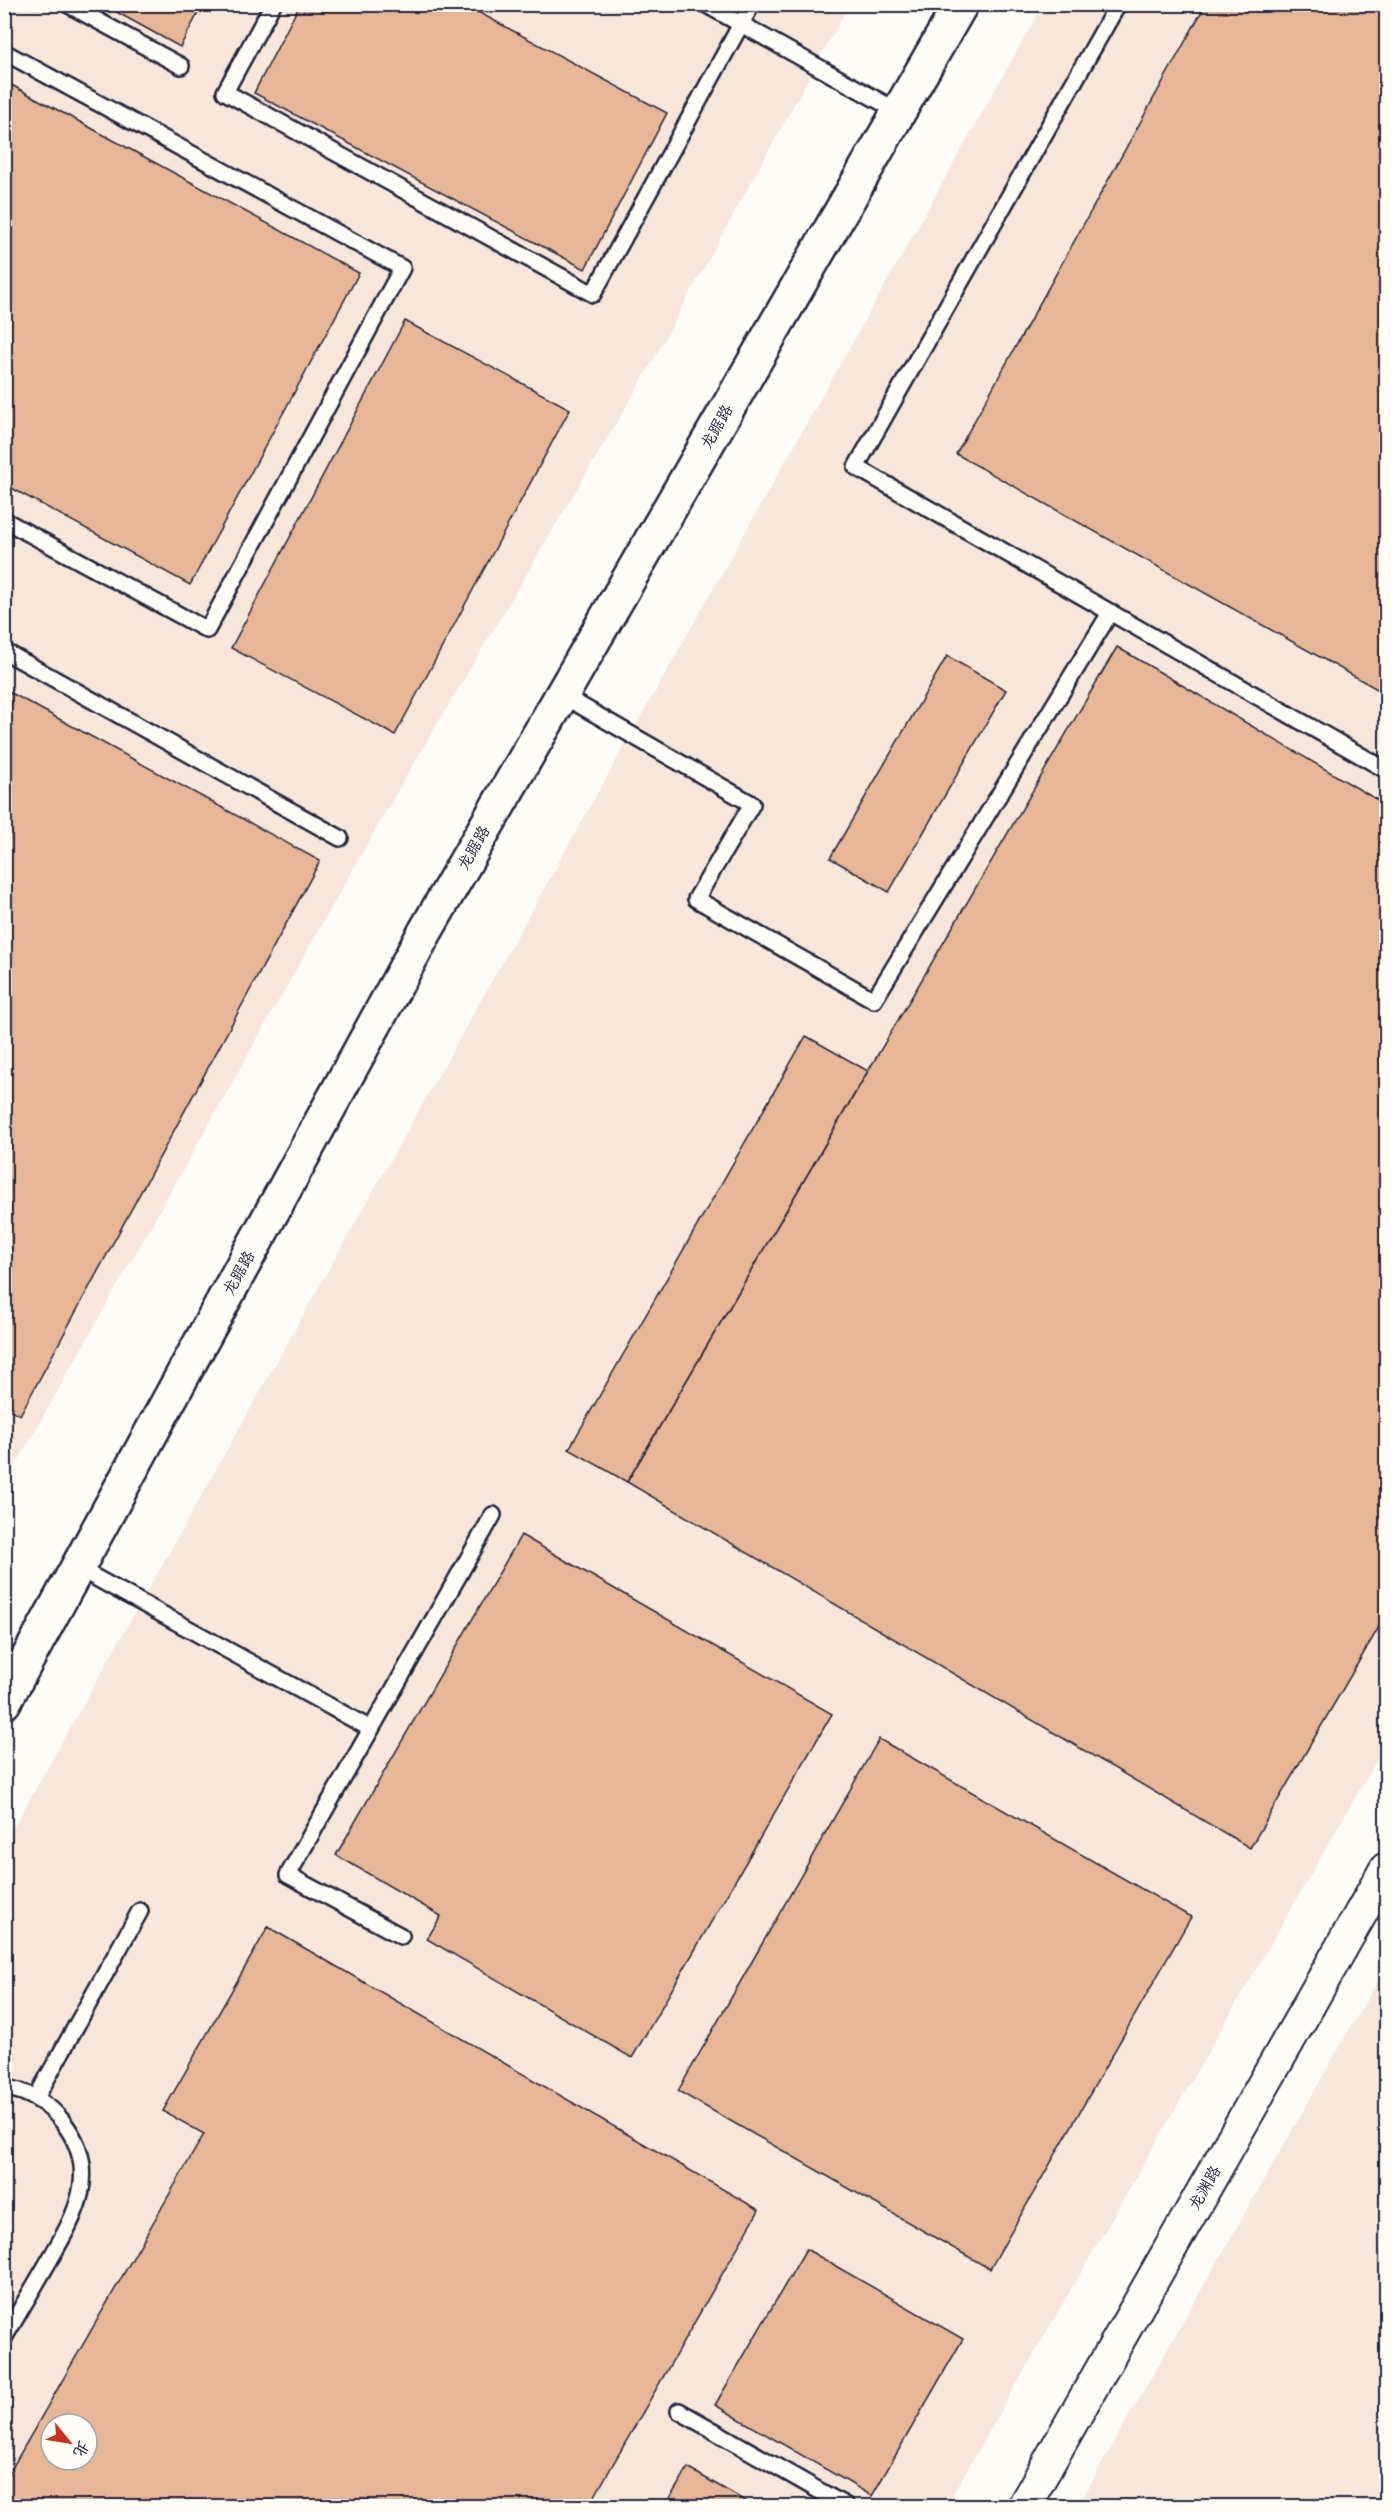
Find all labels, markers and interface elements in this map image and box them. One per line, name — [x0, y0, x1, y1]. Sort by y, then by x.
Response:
street label: 龙踞路 — [695, 401, 739, 453]
street label: 龙踞路 — [452, 822, 496, 874]
street label: 龙踞路 — [218, 1247, 260, 1299]
street label: 龙渊路 — [1183, 2162, 1227, 2214]
north arrow — [39, 2412, 99, 2472]
text: 北 — [68, 2437, 95, 2461]

